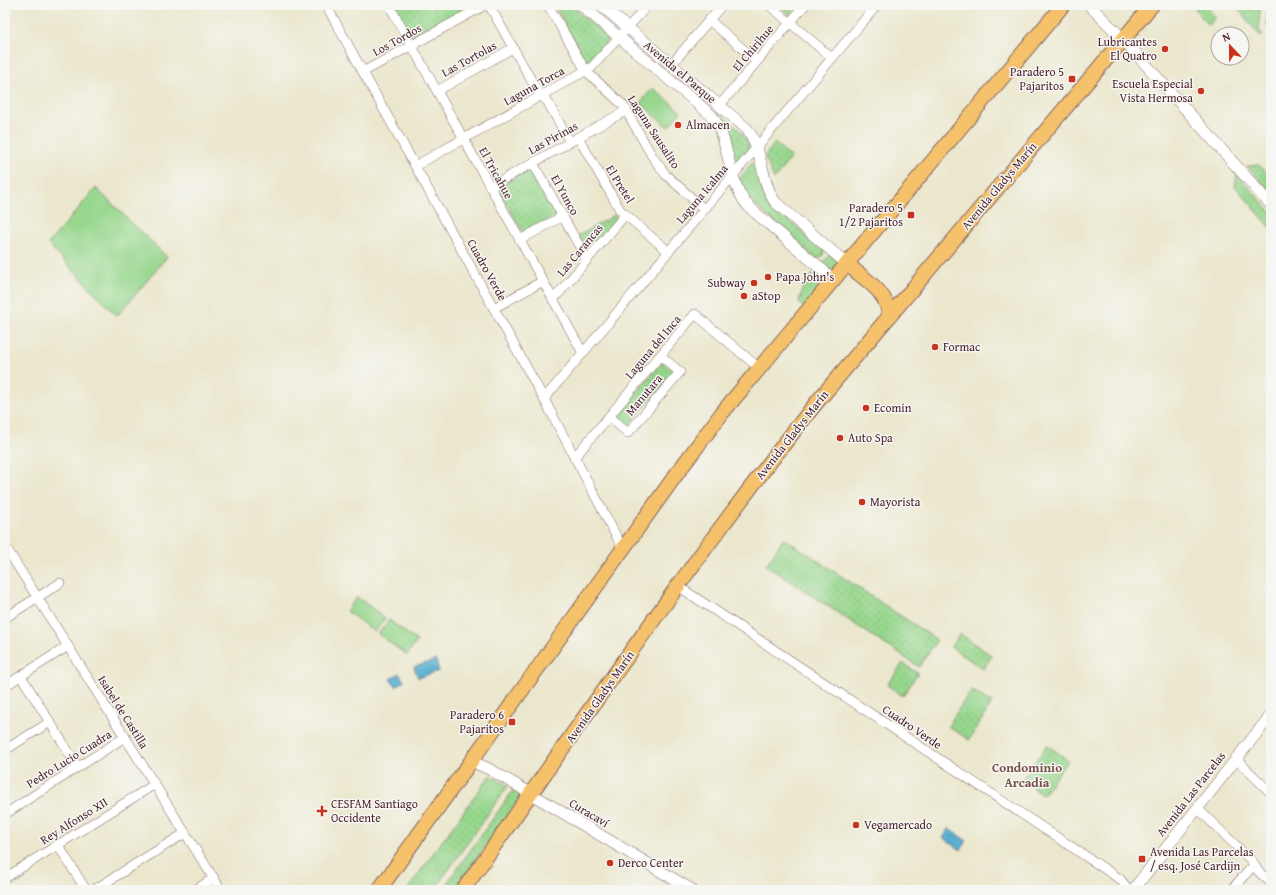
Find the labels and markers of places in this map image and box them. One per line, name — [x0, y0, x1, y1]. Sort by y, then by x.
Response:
place label: Lubricantes El Quatro — [1098, 33, 1157, 64]
marker: Lubricantes El Quatro — [1160, 44, 1170, 54]
place label: Paradero 5 Pajaritos — [1010, 63, 1064, 94]
marker: Paradero 5 Pajaritos — [1067, 74, 1077, 84]
place label: Escuela Especial Vista Hermosa — [1112, 75, 1194, 106]
marker: Escuela Especial Vista Hermosa — [1196, 86, 1206, 96]
place label: Almacen — [686, 116, 730, 133]
marker: Almacen — [673, 120, 683, 130]
place label: Paradero 5 1/2 Pajaritos — [839, 199, 903, 230]
marker: Paradero 5 1/2 Pajaritos — [906, 210, 916, 220]
place label: Papa John's — [776, 268, 834, 285]
marker: Papa John's — [763, 272, 773, 282]
place label: Subway — [707, 274, 746, 291]
marker: Subway — [749, 278, 759, 288]
place label: aStop — [752, 287, 781, 304]
marker: aStop — [739, 291, 749, 301]
place label: Formac — [943, 338, 981, 355]
marker: Formac — [930, 342, 940, 352]
place label: Ecomin — [874, 399, 912, 416]
marker: Ecomin — [861, 403, 871, 413]
place label: Auto Spa — [848, 429, 893, 446]
marker: Auto Spa — [835, 433, 845, 443]
place label: Mayorista — [870, 493, 921, 510]
marker: Mayorista — [857, 497, 867, 507]
place label: Paradero 6 Pajaritos — [450, 706, 504, 737]
marker: Paradero 6 Pajaritos — [507, 717, 517, 727]
place label: CESFAM Santiago Occidente — [331, 795, 418, 826]
marker: CESFAM Santiago Occidente — [316, 805, 328, 817]
place label: Vegamercado — [864, 816, 932, 833]
marker: Vegamercado — [851, 820, 861, 830]
place label: Avenida Las Parcelas / esq. José Cardijn — [1150, 843, 1254, 874]
place label: Derco Center — [618, 854, 684, 871]
marker: Avenida Las Parcelas / esq. José Cardijn — [1137, 854, 1147, 864]
marker: Derco Center — [605, 858, 615, 868]

